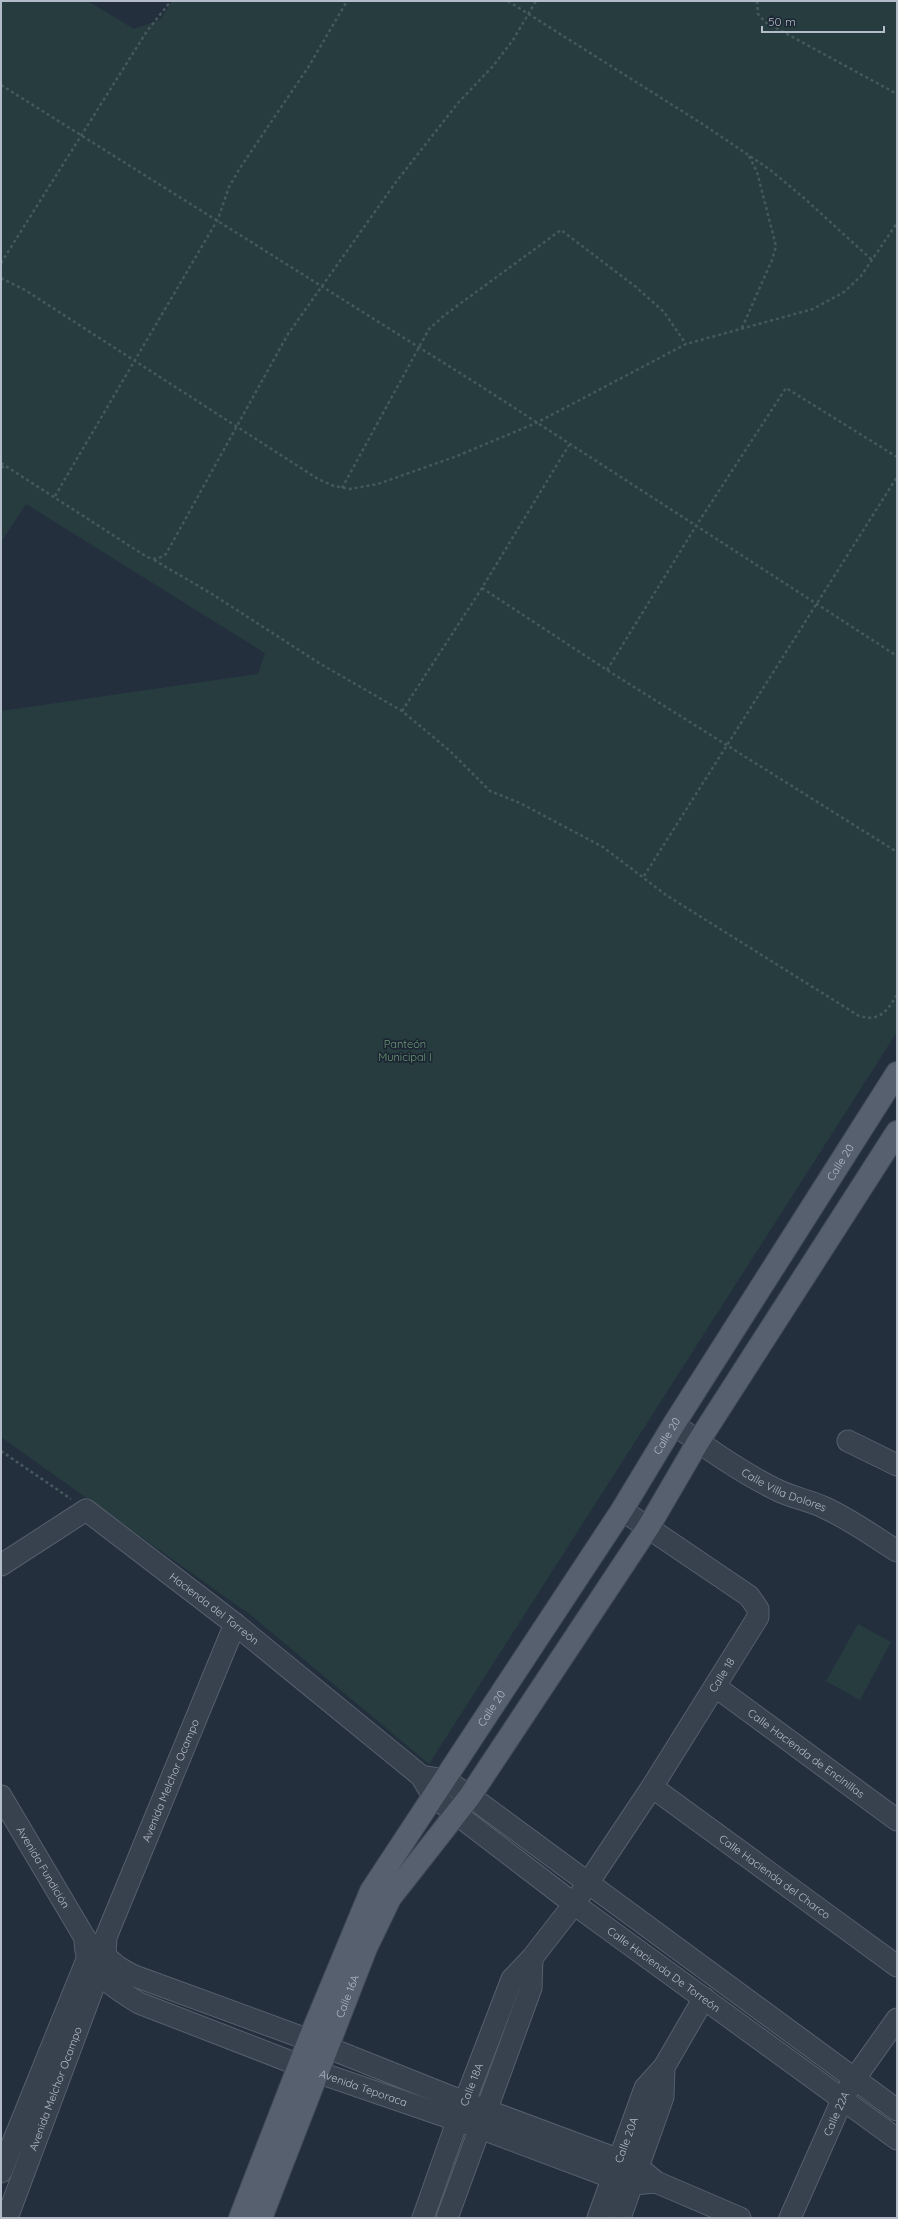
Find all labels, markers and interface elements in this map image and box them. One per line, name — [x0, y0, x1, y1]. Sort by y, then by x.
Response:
scale bar — [762, 8, 884, 34]
text: 50 m — [768, 14, 796, 29]
park label: Panteón Municipal I — [378, 1037, 432, 1064]
street label: Calle 20 — [823, 1141, 857, 1183]
street label: Calle 20 — [650, 1415, 683, 1457]
street label: Calle Villa Dolores — [739, 1465, 829, 1515]
street label: Hacienda del Torreón — [167, 1569, 262, 1648]
street label: Calle 18 — [706, 1655, 738, 1695]
street label: Calle 20 — [474, 1688, 508, 1729]
street label: Calle Hacienda de Encinillas — [745, 1706, 868, 1801]
street label: Avenida Melchor Ocampo — [139, 1717, 202, 1844]
street label: Avenida Fundición — [14, 1824, 73, 1911]
street label: Calle Hacienda del Charco — [716, 1831, 833, 1922]
street label: Calle Hacienda De Torreón — [605, 1924, 723, 2015]
street label: Calle 16A — [333, 1973, 362, 2020]
street label: Avenida Melchor Ocampo — [26, 2024, 85, 2153]
street label: Calle 18A — [457, 2061, 486, 2108]
street label: Avenida Teporaca — [318, 2066, 409, 2109]
street label: Calle 22A — [820, 2089, 852, 2138]
street label: Calle 20A — [612, 2115, 641, 2165]

